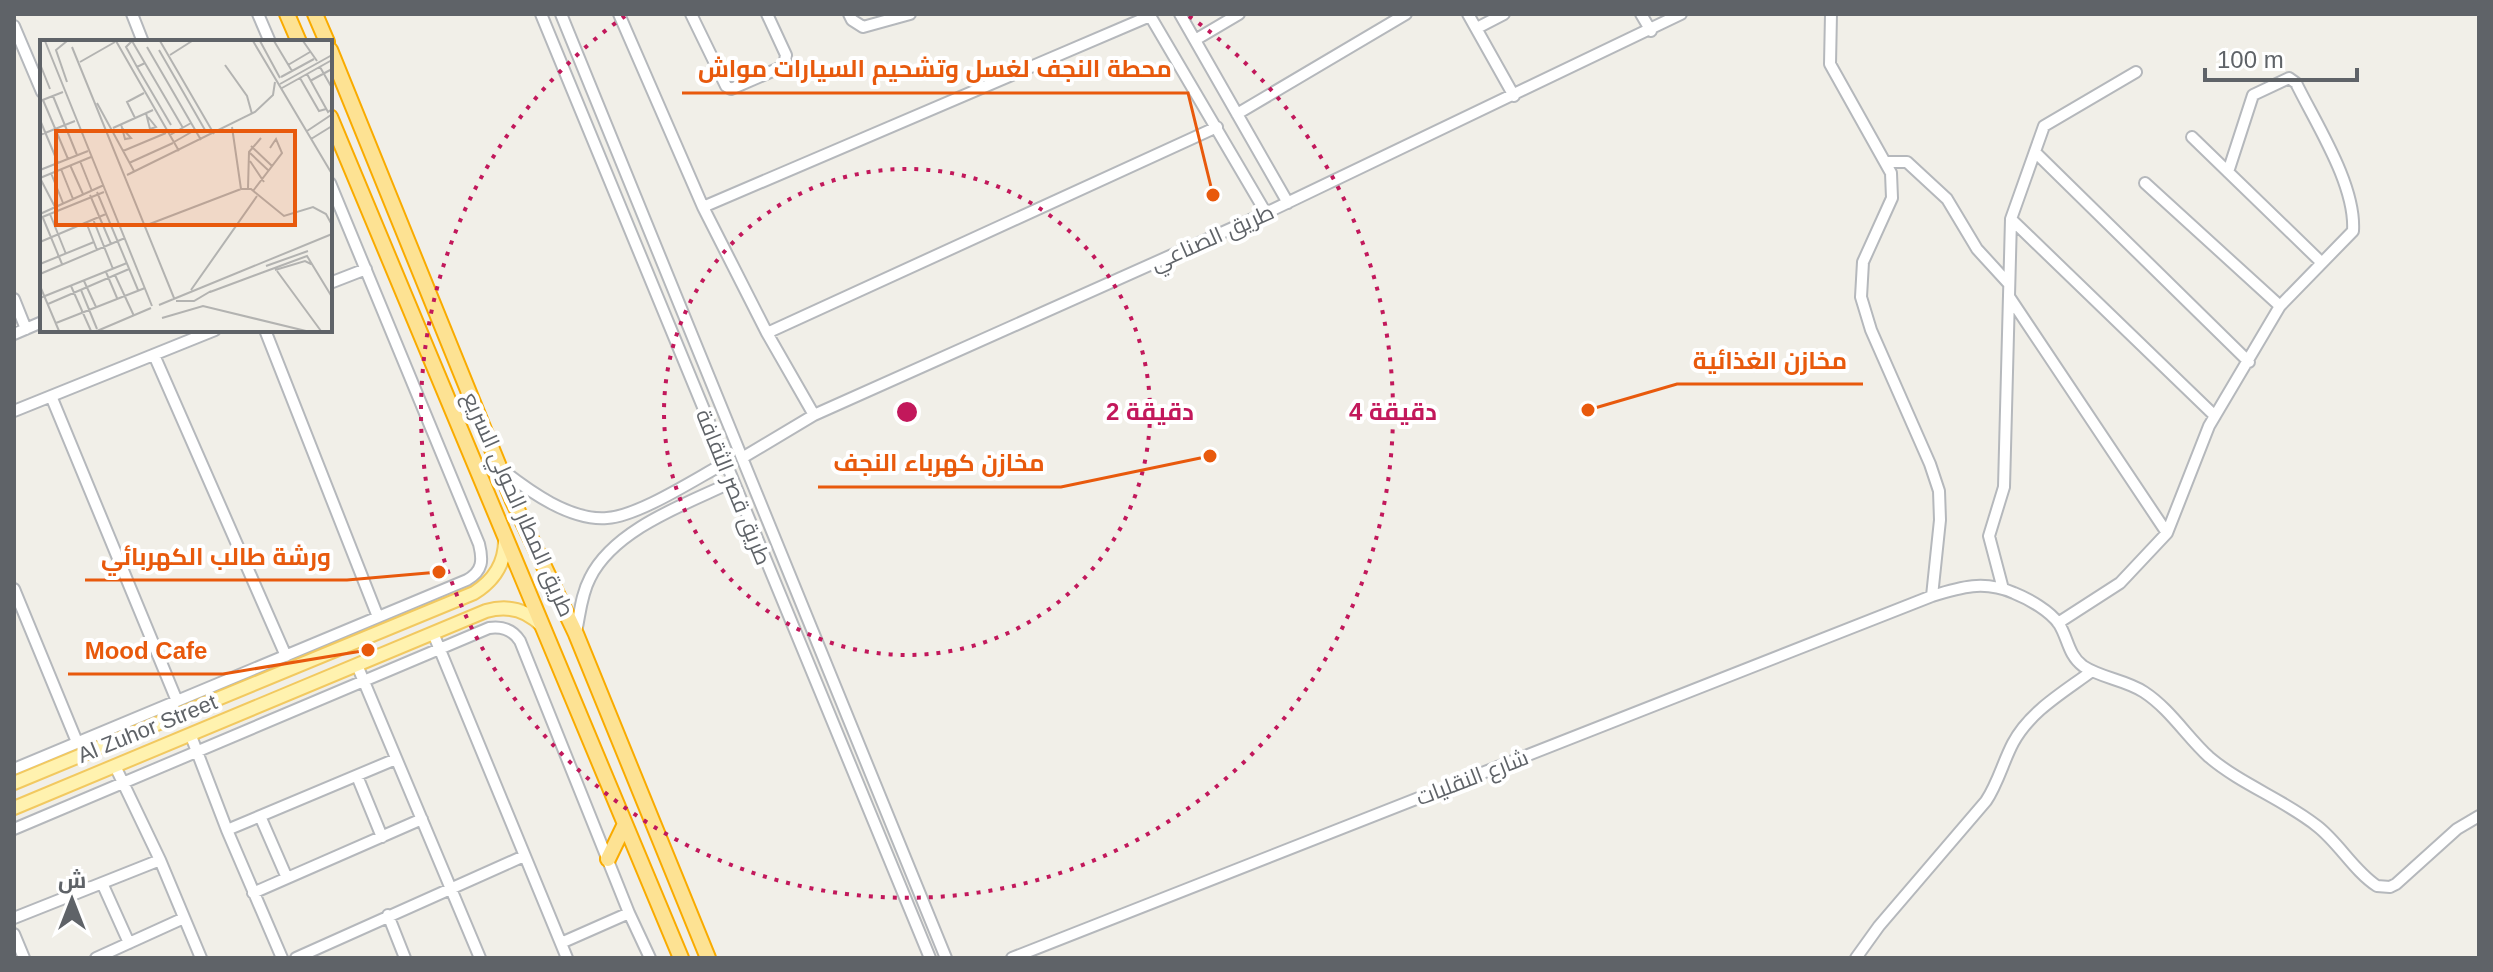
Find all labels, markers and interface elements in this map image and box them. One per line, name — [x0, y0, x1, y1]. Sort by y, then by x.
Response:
scale bar — [2205, 32, 2357, 82]
inset map — [40, 40, 332, 332]
callout: محطة النجف لغسل وتشحيم السيارات مواش — [682, 45, 1188, 93]
text: 100 m — [2217, 46, 2284, 73]
text: محطة النجف لغسل وتشحيم السيارات مواش — [698, 55, 1172, 85]
street label: طريق الصناعي — [1147, 199, 1279, 279]
callout: مخازن الغذائية — [1677, 336, 1863, 384]
text: مخازن الغذائية — [1693, 347, 1847, 375]
street label: طريق المطار الحولي السريع — [454, 388, 579, 622]
centre of rings — [893, 398, 921, 426]
text: 2 دقيقة — [1106, 398, 1194, 425]
text: 4 دقيقة — [1349, 398, 1437, 425]
street label: طريق قصر الثقافة — [690, 406, 776, 569]
callout: مخازن كهرباء النجف — [818, 439, 1061, 487]
text: مخازن كهرباء النجف — [833, 449, 1045, 477]
callout: ورشة طالب الكهربائي — [85, 532, 347, 580]
text: ورشة طالب الكهربائي — [101, 543, 331, 576]
callout: Mood Cafe — [68, 626, 223, 674]
text: Mood Cafe — [85, 637, 207, 664]
street label: Al Zuhor Street — [74, 689, 220, 768]
street label: شارع النقليات — [1412, 745, 1533, 812]
north arrow — [32, 860, 112, 940]
text: ش — [58, 868, 86, 894]

